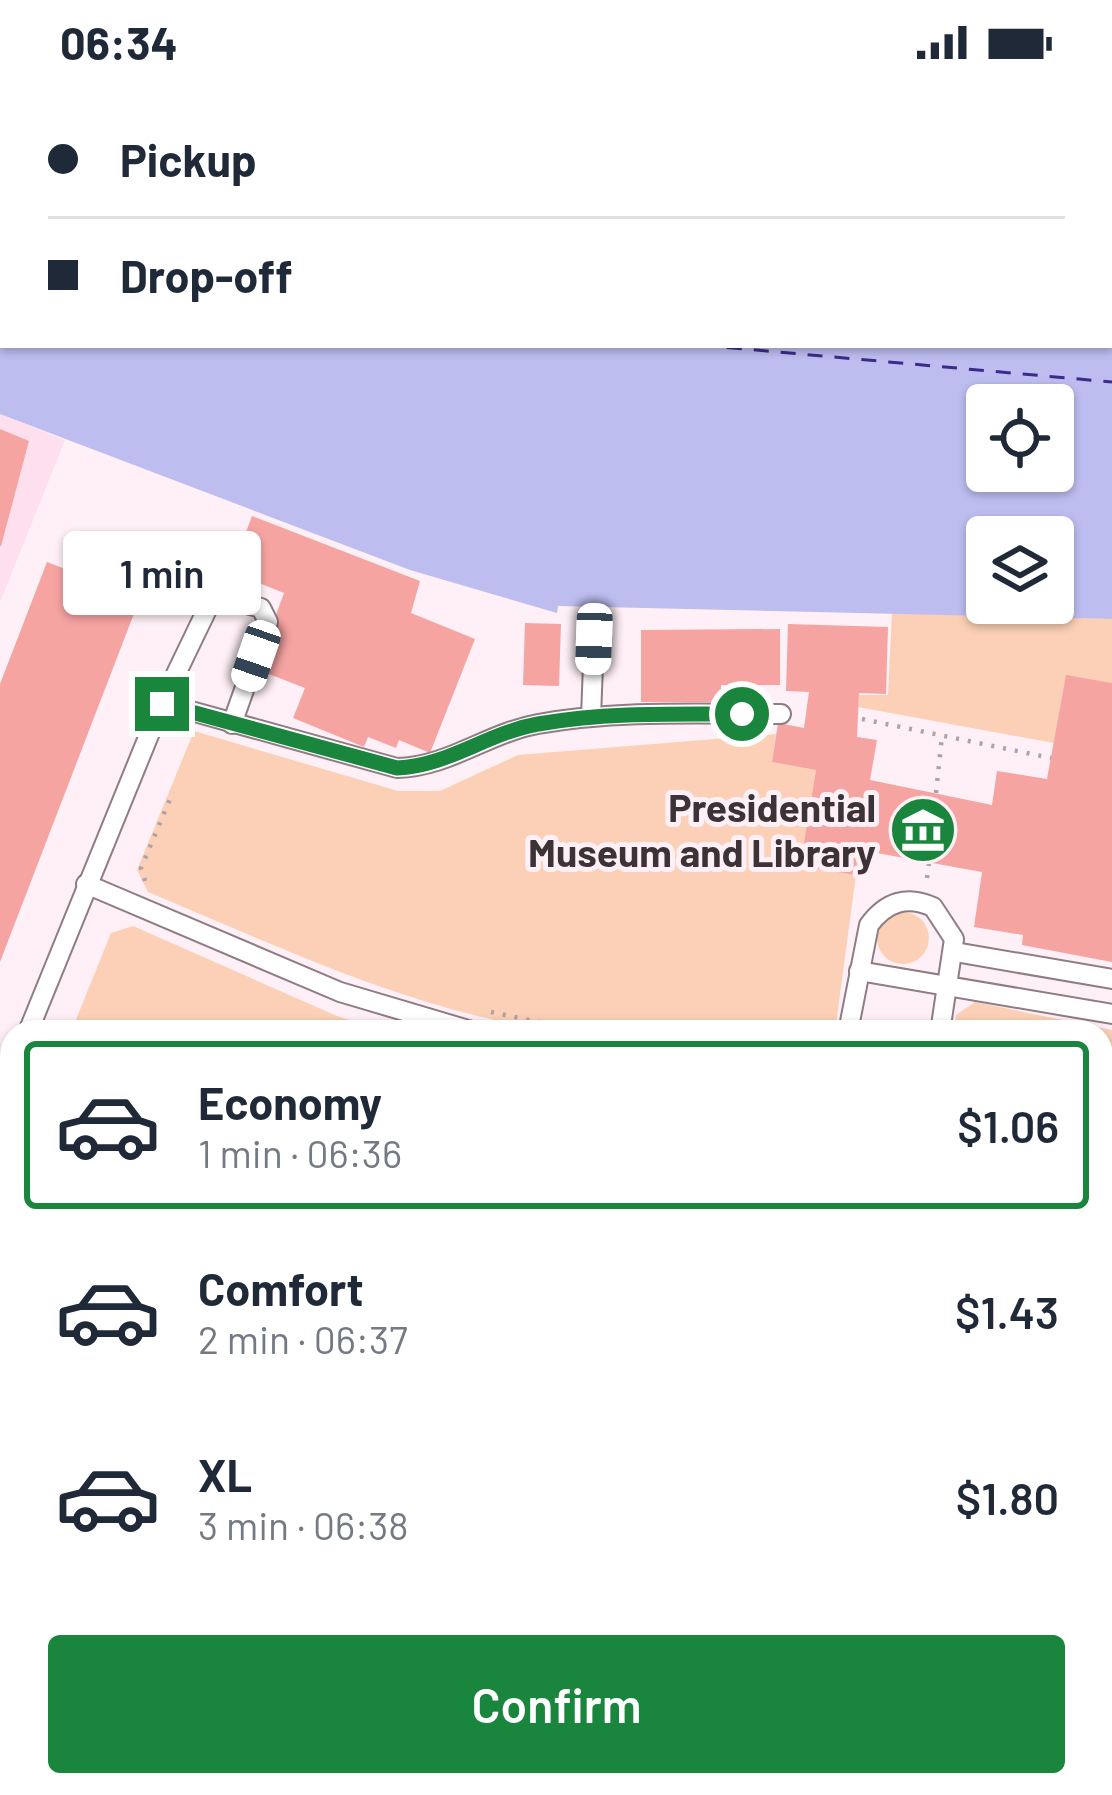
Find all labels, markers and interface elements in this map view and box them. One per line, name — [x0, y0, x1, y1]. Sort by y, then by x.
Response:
text: 06:34 — [60, 15, 178, 69]
text: Pickup — [120, 132, 257, 186]
text: Drop-off — [120, 248, 293, 302]
map controls — [966, 384, 1074, 624]
button: locate — [966, 384, 1074, 492]
button: layers — [966, 516, 1074, 624]
callout: 1 min — [63, 530, 261, 614]
text: 1 min — [119, 549, 205, 596]
car — [575, 602, 613, 676]
car — [227, 616, 285, 696]
route end — [135, 677, 189, 731]
route start — [715, 687, 769, 741]
place label: Presidential Museum and Library — [528, 783, 876, 875]
museum icon: Presidential Museum and Library — [888, 795, 958, 865]
icon: car — [54, 1071, 162, 1179]
text: Economy — [198, 1075, 382, 1129]
text: $1.06 — [957, 1098, 1059, 1152]
text: 1 min · 06:36 — [198, 1129, 402, 1176]
icon: car — [54, 1257, 162, 1365]
text: Comfort — [198, 1261, 364, 1315]
text: $1.43 — [955, 1284, 1059, 1338]
text: 2 min · 06:37 — [198, 1315, 408, 1362]
icon: car — [54, 1443, 162, 1551]
text: XL — [198, 1447, 252, 1501]
text: $1.80 — [956, 1470, 1059, 1524]
text: 3 min · 06:38 — [198, 1501, 409, 1548]
button: Confirm — [48, 1635, 1065, 1773]

